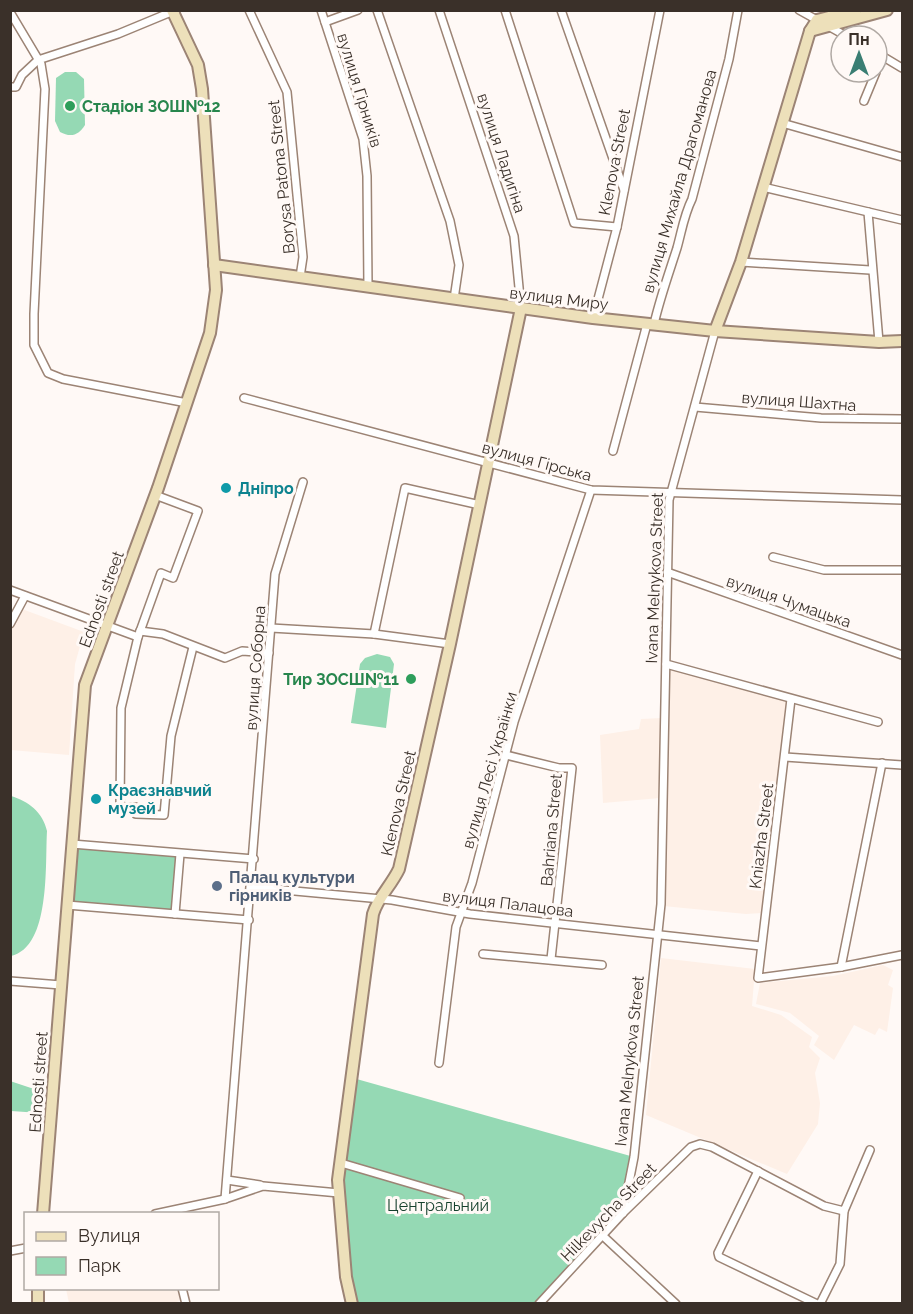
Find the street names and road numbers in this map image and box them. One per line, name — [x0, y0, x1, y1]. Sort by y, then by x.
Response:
street label: вулиця Гірників — [333, 31, 386, 149]
street label: вулиця Михайла Драгоманова — [638, 67, 721, 295]
street label: вулиця Ладигіна — [473, 91, 530, 215]
street label: Borysa Patona Street — [264, 98, 299, 255]
street label: Klenova Street — [595, 107, 634, 217]
street label: вулиця Миру — [509, 283, 610, 314]
street label: вулиця Шахтна — [741, 388, 857, 415]
street label: вулиця Гірська — [480, 438, 594, 485]
street label: Ivana Melnykova Street — [642, 491, 667, 664]
street label: Ednosti street — [75, 548, 128, 650]
street label: вулиця Чумацька — [724, 571, 854, 632]
street label: вулиця Соборна — [242, 605, 269, 731]
street label: вулиця Лесі Українки — [458, 690, 521, 851]
street label: Klenova Street — [377, 748, 420, 858]
street label: Bahriana Street — [537, 772, 566, 887]
street label: Kniazha Street — [746, 782, 777, 890]
street label: вулиця Палацова — [442, 886, 574, 921]
street label: Ivana Melnykova Street — [611, 974, 648, 1147]
street label: Ednosti street — [25, 1030, 52, 1133]
street label: Hilkevycha Street — [557, 1159, 660, 1265]

